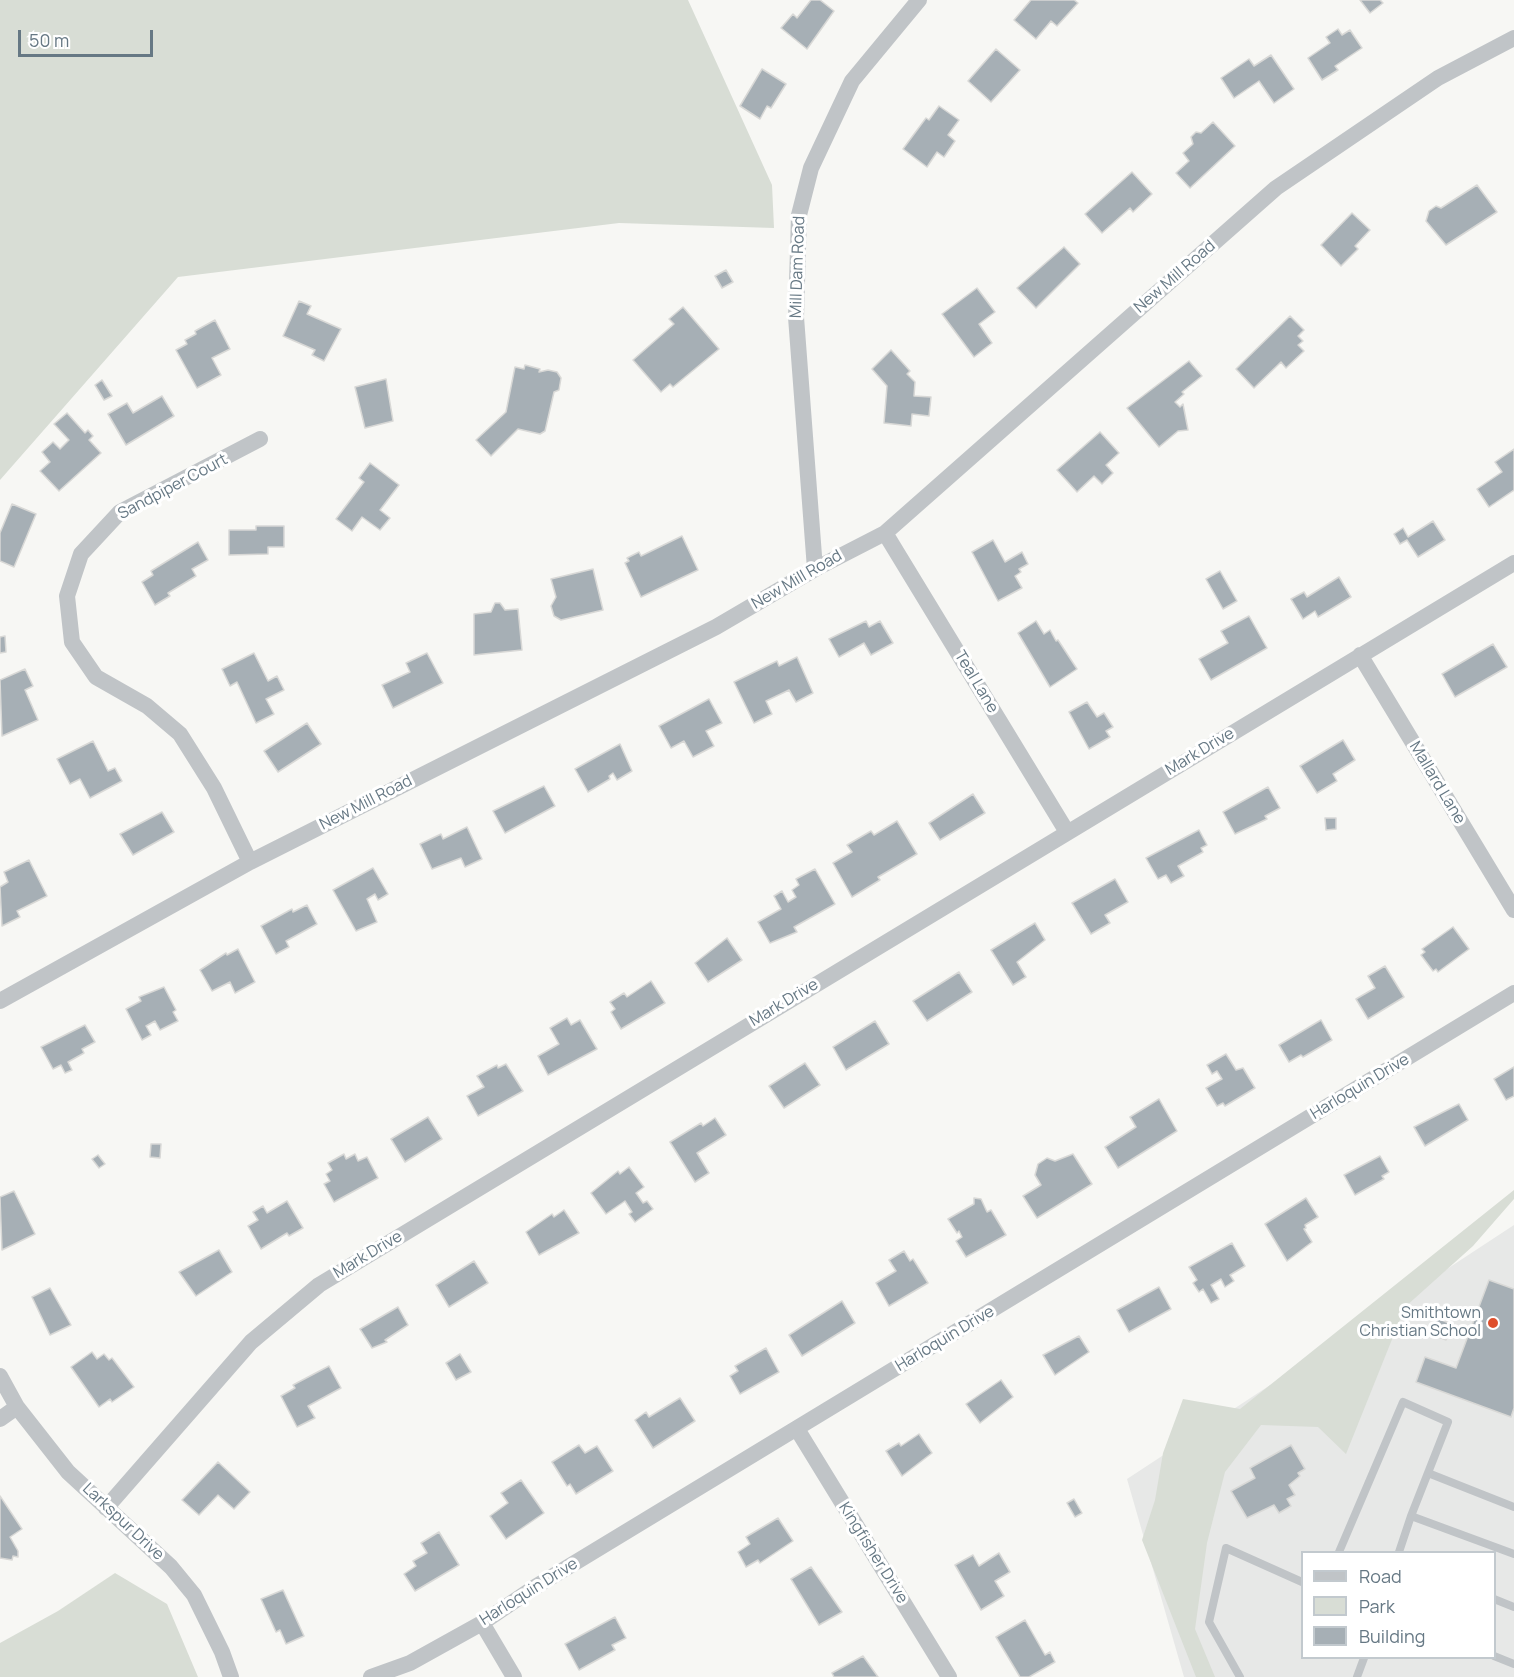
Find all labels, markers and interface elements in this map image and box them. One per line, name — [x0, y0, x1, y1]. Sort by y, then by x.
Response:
scale bar — [21, 18, 156, 56]
text: 50 m — [29, 28, 69, 52]
street label: Mill Dam Road — [787, 216, 809, 318]
street label: New Mill Road — [1130, 237, 1220, 317]
street label: Sandpiper Court — [115, 450, 231, 524]
street label: New Mill Road — [748, 546, 846, 614]
street label: Teal Lane — [950, 647, 1002, 717]
street label: Mark Drive — [1162, 724, 1238, 780]
street label: Mallard Lane — [1405, 738, 1469, 828]
street label: New Mill Road — [317, 771, 415, 835]
street label: Mark Drive — [746, 975, 822, 1031]
street label: Harloquin Drive — [1307, 1050, 1413, 1124]
street label: Mark Drive — [330, 1227, 406, 1283]
street label: Harloquin Drive — [892, 1302, 998, 1376]
place label: Smithtown Christian School — [1360, 1304, 1481, 1342]
marker: Smithtown Christian School — [1486, 1316, 1500, 1330]
street label: Larkspur Drive — [78, 1479, 168, 1565]
street label: Kingfisher Drive — [834, 1499, 912, 1607]
legend — [1301, 1551, 1496, 1659]
street label: Harloquin Drive — [477, 1554, 581, 1630]
text: Road — [1359, 1564, 1402, 1588]
text: Park — [1359, 1594, 1395, 1618]
text: Building — [1359, 1624, 1425, 1648]

